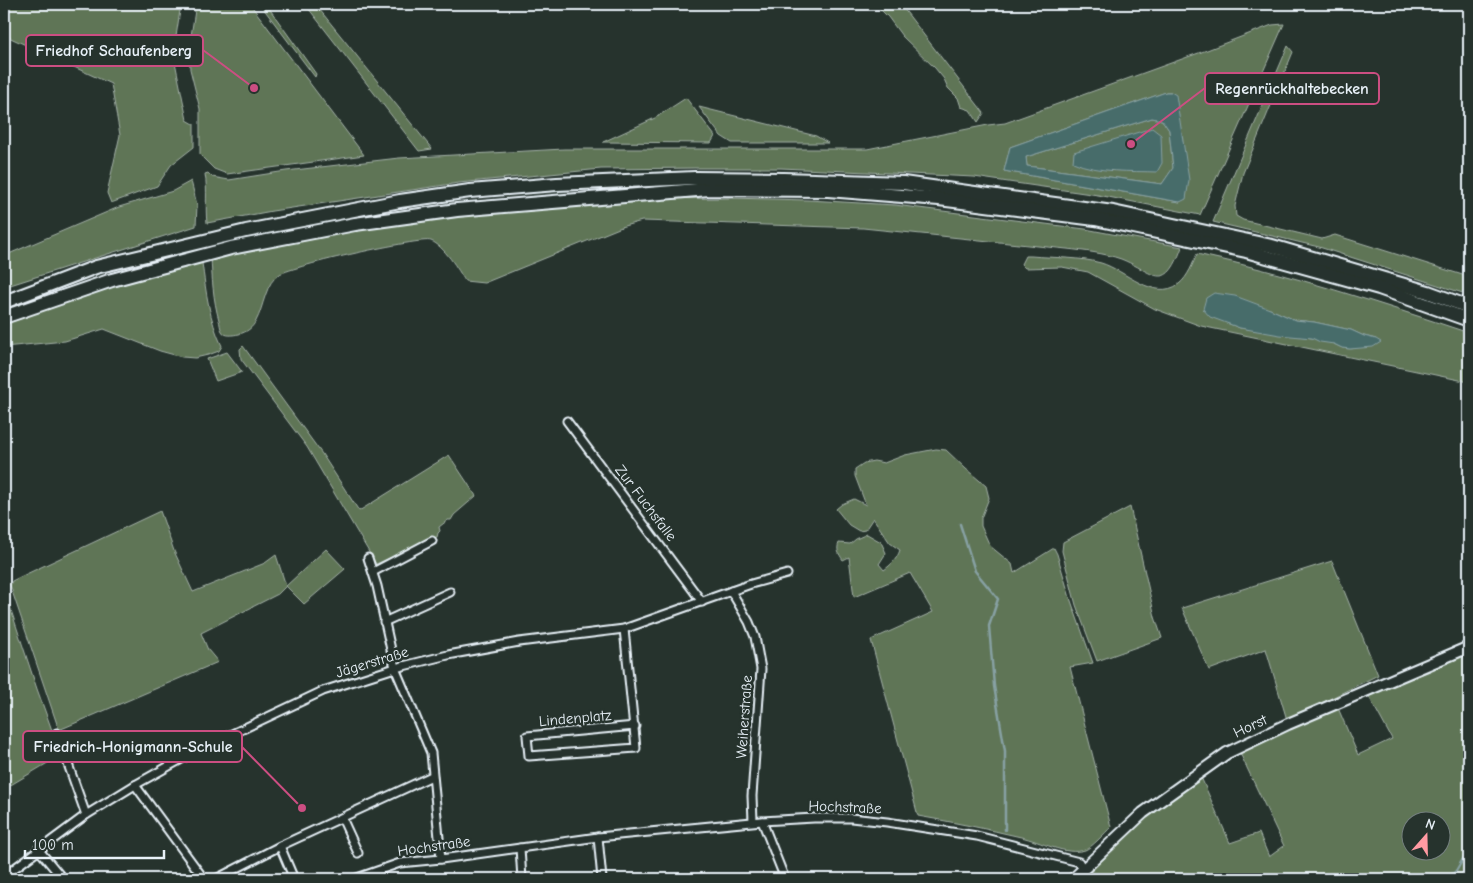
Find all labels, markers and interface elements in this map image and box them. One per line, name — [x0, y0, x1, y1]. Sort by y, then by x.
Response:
callout: Friedhof Schaufenberg — [26, 35, 203, 66]
text: Friedhof Schaufenberg — [36, 42, 192, 60]
callout: Regenrückhaltebecken — [1205, 73, 1379, 104]
text: Regenrückhaltebecken — [1215, 80, 1369, 98]
street label: Zur Fuchsfalle — [611, 461, 681, 545]
street label: Jägerstraße — [333, 642, 411, 682]
street label: Weiherstraße — [732, 674, 756, 759]
street label: Lindenplatz — [538, 706, 613, 730]
street label: Horst — [1230, 710, 1270, 742]
callout: Friedrich-Honigmann-Schule — [23, 731, 242, 762]
text: Friedrich-Honigmann-Schule — [33, 738, 233, 756]
street label: Hochstraße — [808, 797, 882, 817]
north arrow — [1400, 810, 1450, 860]
text: N — [1423, 815, 1437, 834]
scale bar — [25, 828, 164, 860]
street label: Hochstraße — [396, 832, 472, 860]
text: 100 m — [32, 836, 74, 854]

